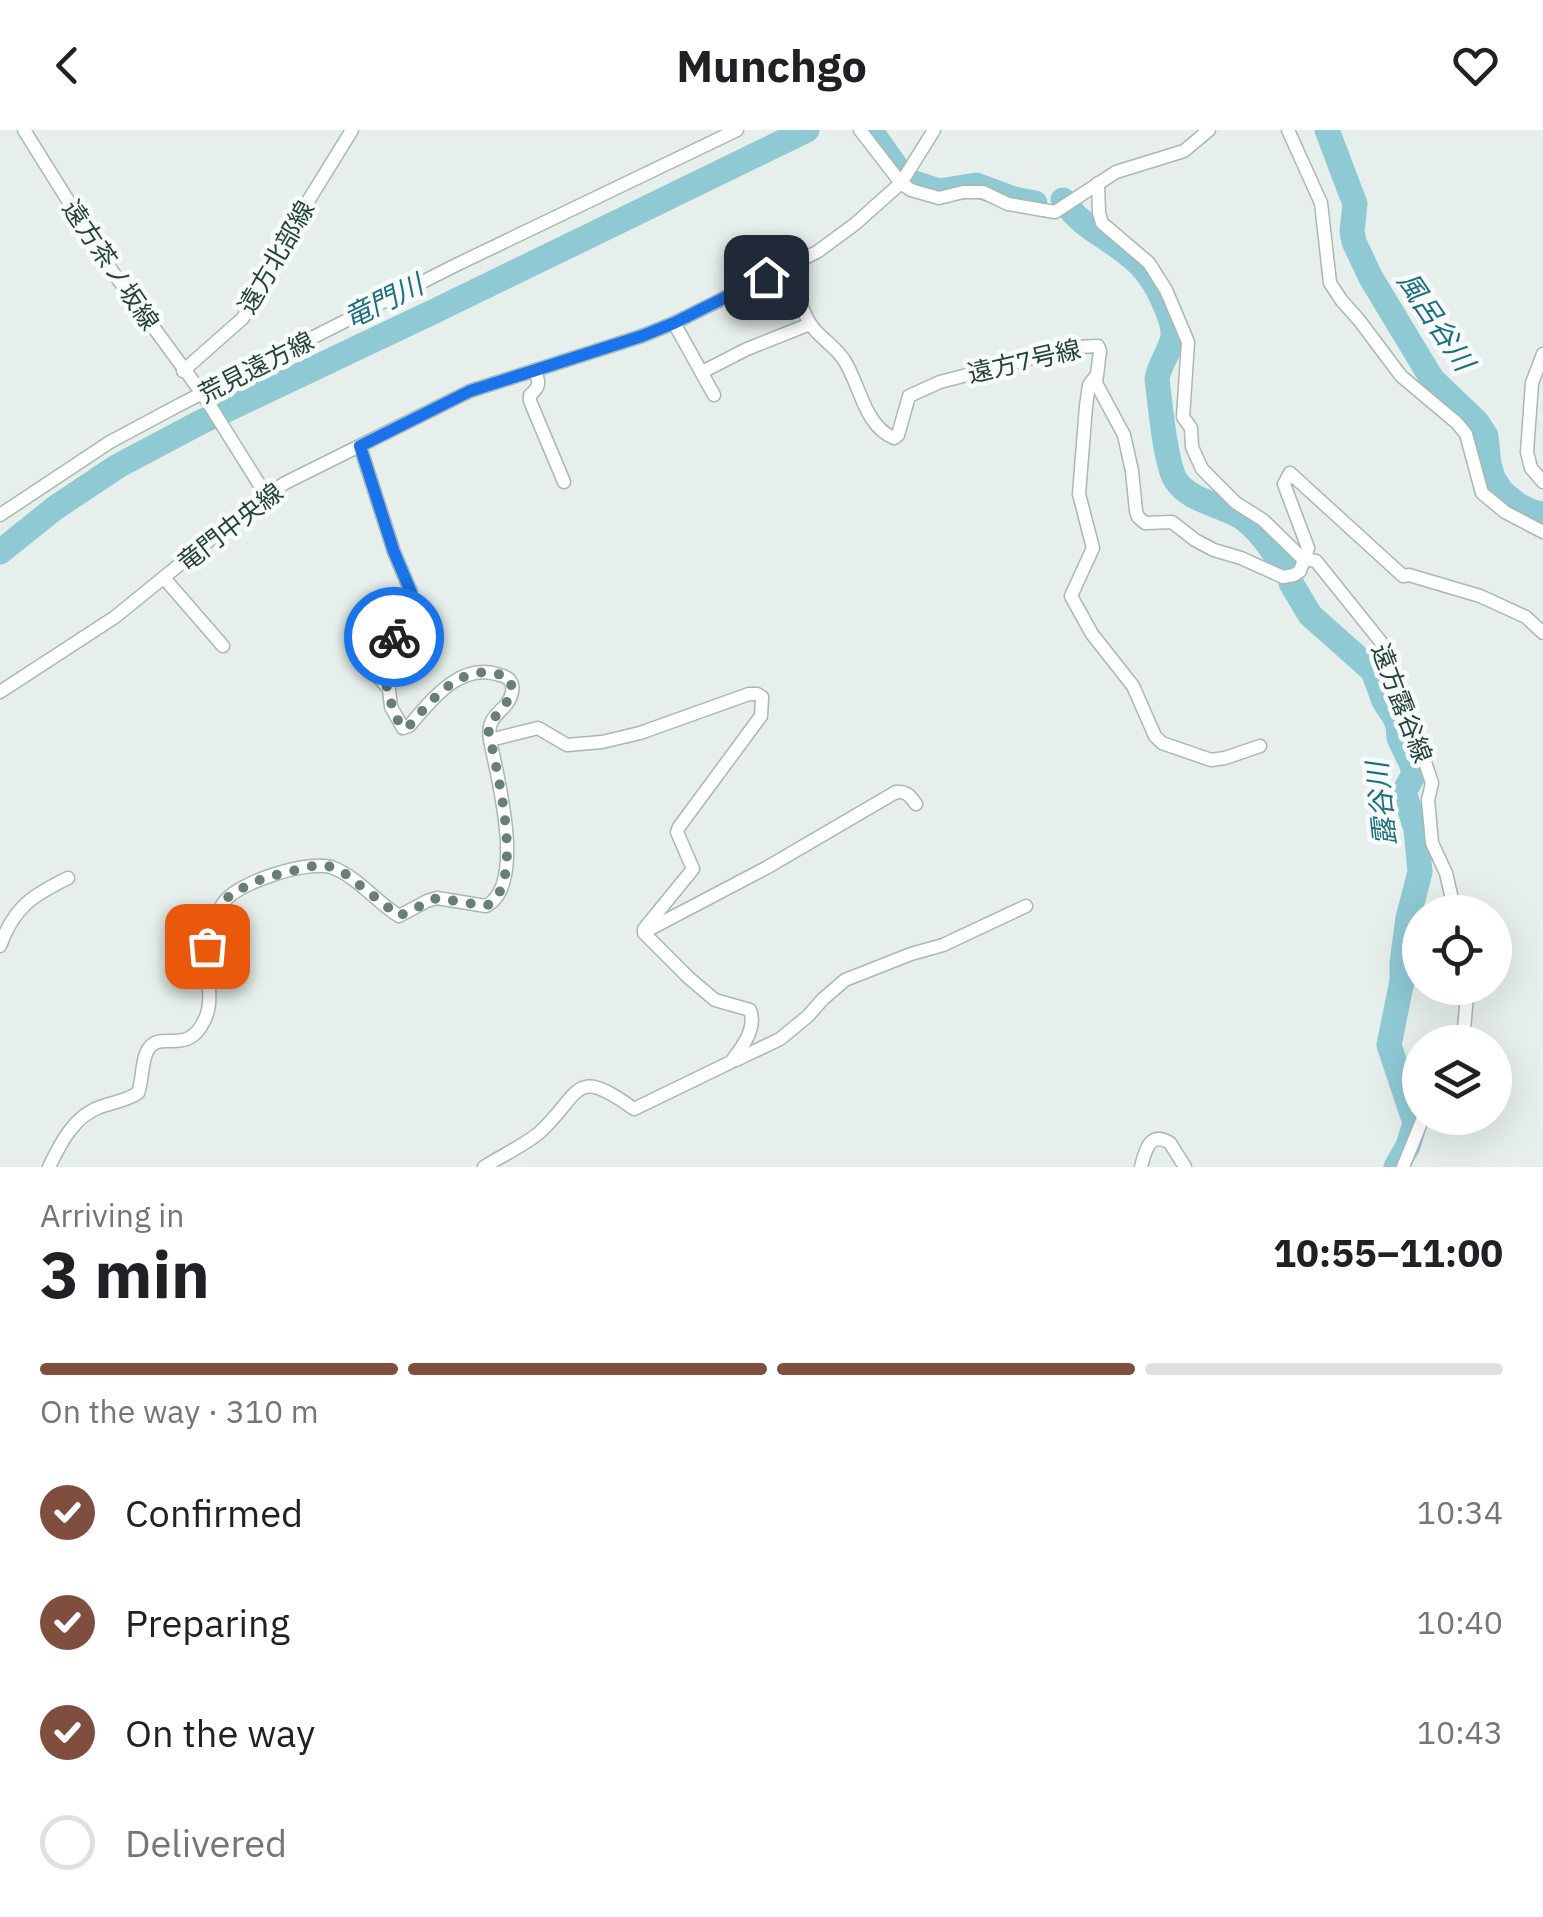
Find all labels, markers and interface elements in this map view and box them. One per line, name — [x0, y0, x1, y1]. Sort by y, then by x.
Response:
text: Munchgo — [676, 36, 867, 94]
icon: back — [40, 38, 95, 93]
icon: heart — [1448, 38, 1503, 93]
street label: 遠方茶ノ坂線 — [56, 193, 167, 336]
street label: 遠方北部線 — [230, 194, 321, 319]
pin — [724, 235, 809, 320]
icon: home — [739, 250, 794, 305]
water label: 竜門川 — [337, 264, 431, 336]
water label: 風呂谷川 — [1390, 264, 1485, 380]
street label: 荒見遠方線 — [193, 323, 319, 410]
street label: 遠方7号線 — [964, 331, 1084, 390]
street label: 竜門中央線 — [170, 475, 289, 578]
courier — [344, 587, 444, 687]
icon: bike — [367, 610, 422, 665]
street label: 遠方露谷線 — [1365, 639, 1440, 767]
water label: 露谷川 — [1357, 757, 1403, 848]
map controls — [1402, 895, 1512, 1135]
button: locate — [1402, 895, 1512, 1005]
pin — [165, 904, 250, 989]
icon: bag — [180, 919, 235, 974]
button: layers — [1402, 1025, 1512, 1135]
text: Arriving in — [40, 1194, 185, 1236]
text: 10:55–11:00 — [1273, 1228, 1503, 1277]
text: 3 min — [40, 1231, 210, 1316]
text: On the way · 310 m — [40, 1390, 319, 1432]
icon: check — [40, 1485, 95, 1540]
text: Confirmed — [125, 1488, 303, 1537]
text: 10:34 — [1417, 1491, 1503, 1533]
icon: check — [40, 1595, 95, 1650]
text: Preparing — [125, 1598, 290, 1647]
text: 10:40 — [1417, 1601, 1503, 1643]
icon: check — [40, 1705, 95, 1760]
text: On the way — [125, 1708, 315, 1757]
text: 10:43 — [1417, 1711, 1503, 1753]
text: Delivered — [125, 1818, 287, 1867]

